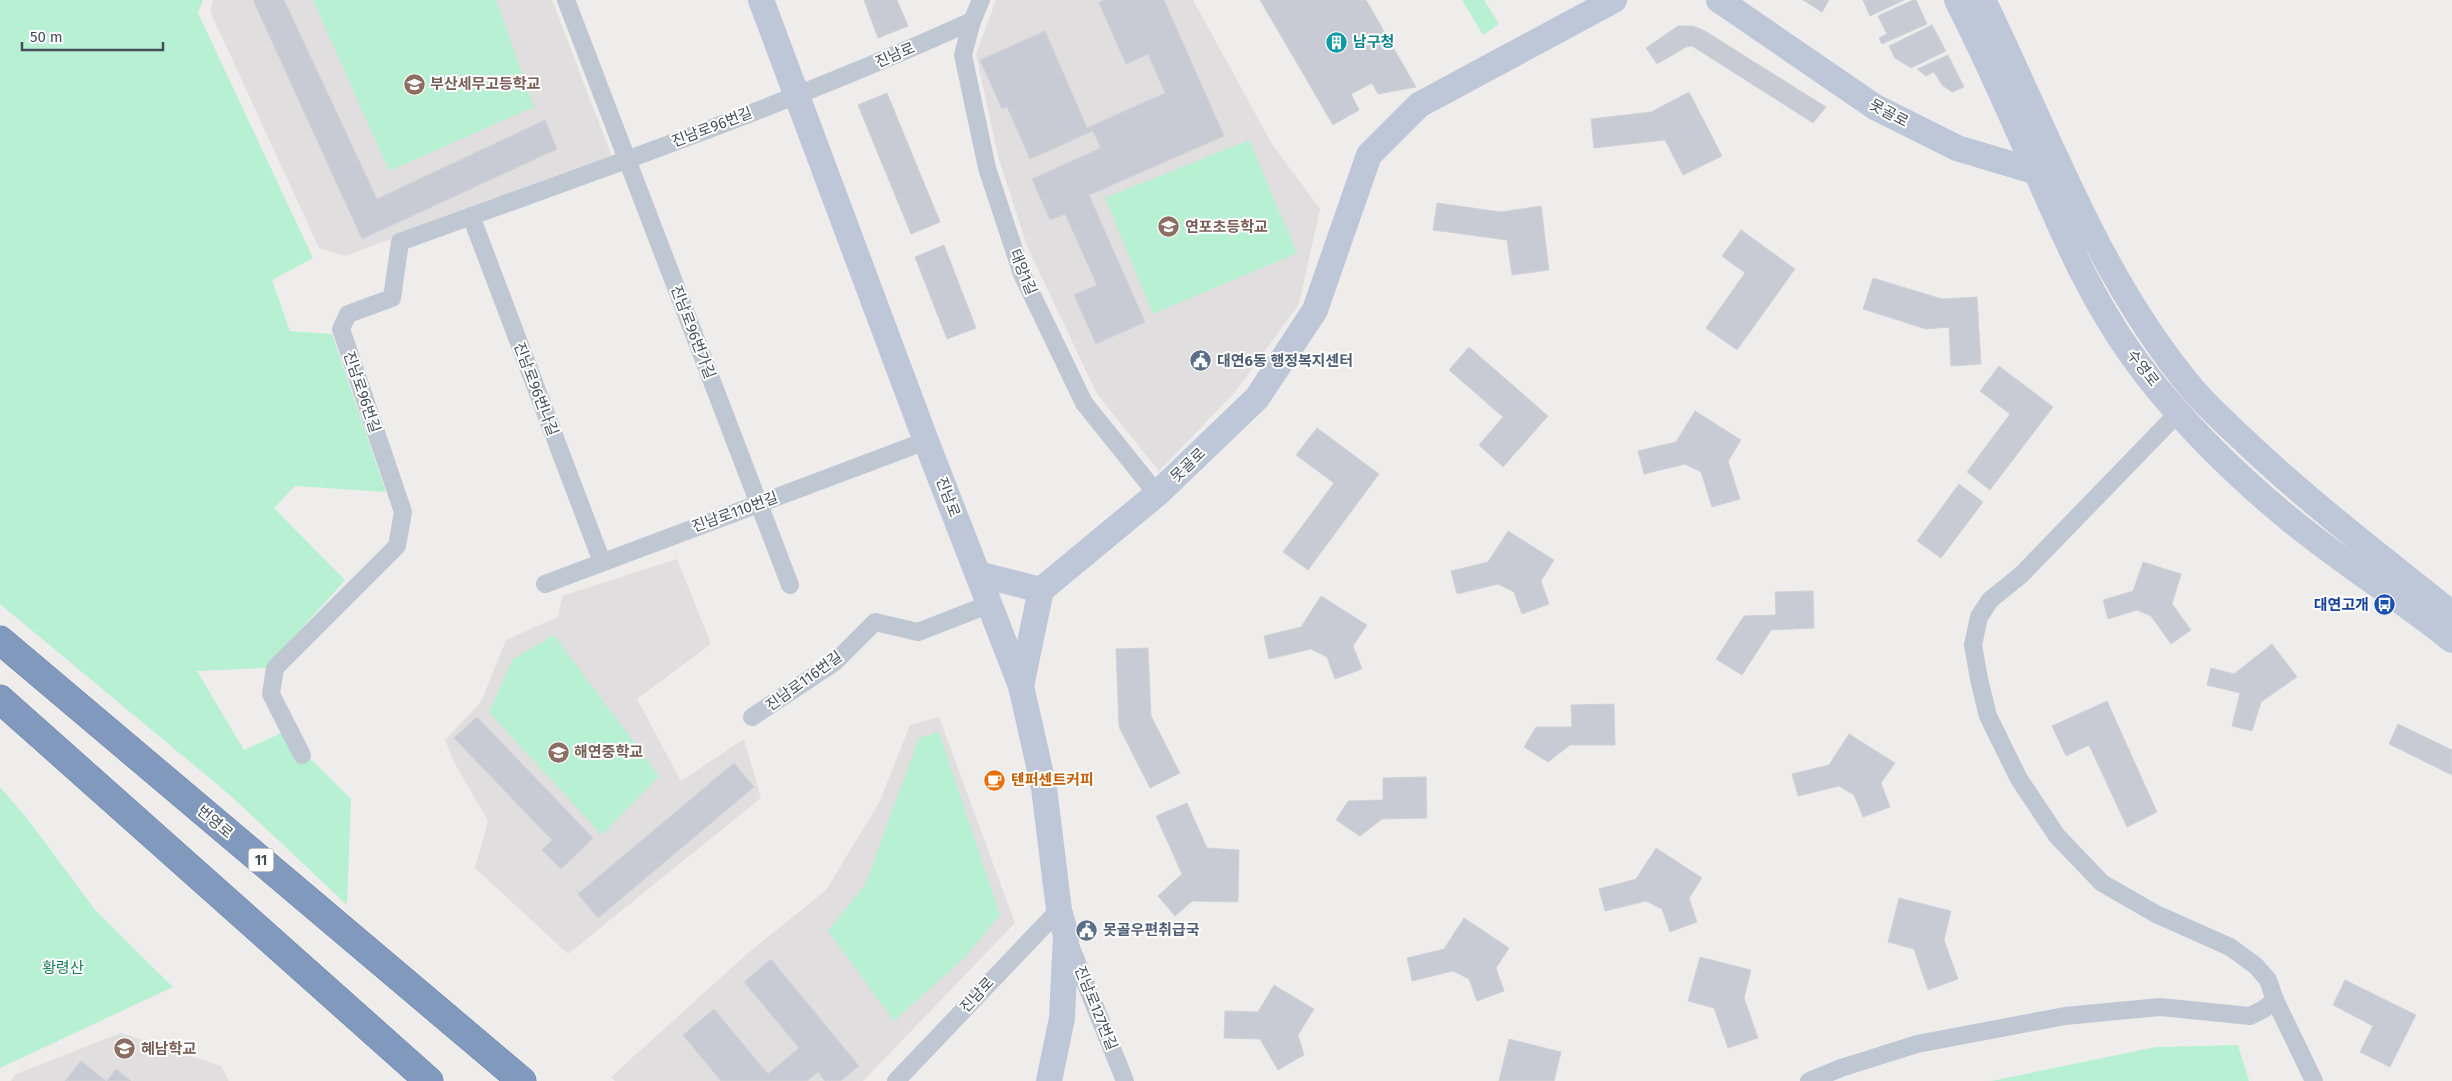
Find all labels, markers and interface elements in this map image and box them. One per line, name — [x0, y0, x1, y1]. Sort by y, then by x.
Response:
scale bar — [22, 20, 164, 52]
text: 50 m — [30, 28, 63, 46]
building icon: 남구청 — [1325, 30, 1349, 54]
place label: 남구청 — [1353, 33, 1394, 51]
street label: 진남로 — [872, 39, 918, 71]
school or university icon: 부산세무고등학교 — [402, 72, 426, 96]
place label: 부산세무고등학교 — [430, 75, 541, 93]
street label: 못골로 — [1866, 95, 1912, 131]
street label: 진남로96번길 — [669, 103, 755, 151]
school or university icon: 연포초등학교 — [1157, 215, 1181, 239]
place label: 연포초등학교 — [1185, 218, 1268, 236]
street label: 태양1길 — [1006, 246, 1040, 298]
street label: 진남로96번가길 — [667, 283, 719, 381]
street label: 진남로96번나길 — [510, 340, 562, 438]
street label: 수영로 — [2123, 346, 2163, 390]
street label: 진남로96번길 — [340, 349, 384, 435]
public building icon: 대연6동 행정복지센터 — [1189, 349, 1213, 373]
place label: 대연6동 행정복지센터 — [1217, 352, 1353, 370]
street label: 못골로 — [1167, 444, 1209, 486]
street label: 진남로 — [932, 474, 964, 520]
street label: 진남로110번길 — [690, 488, 780, 536]
bus stop icon: 대연고개 — [2373, 593, 2397, 617]
place label: 대연고개 — [2314, 596, 2369, 614]
street label: 진남로116번길 — [762, 647, 846, 715]
school or university icon: 해연중학교 — [546, 740, 570, 764]
place label: 해연중학교 — [574, 743, 643, 761]
cafe icon: 텐퍼센트커피 — [983, 768, 1007, 792]
place label: 텐퍼센트커피 — [1011, 771, 1094, 789]
street label: 번영로 — [193, 802, 237, 842]
road number: 11 — [248, 848, 274, 872]
public building icon: 못골우편취급국 — [1075, 918, 1099, 942]
place label: 못골우편취급국 — [1103, 921, 1200, 939]
park label: 황령산 — [42, 959, 84, 977]
street label: 진남로127번길 — [1071, 963, 1121, 1053]
street label: 진남로 — [956, 974, 998, 1016]
school or university icon: 혜남학교 — [113, 1037, 137, 1061]
place label: 혜남학교 — [141, 1040, 196, 1058]

